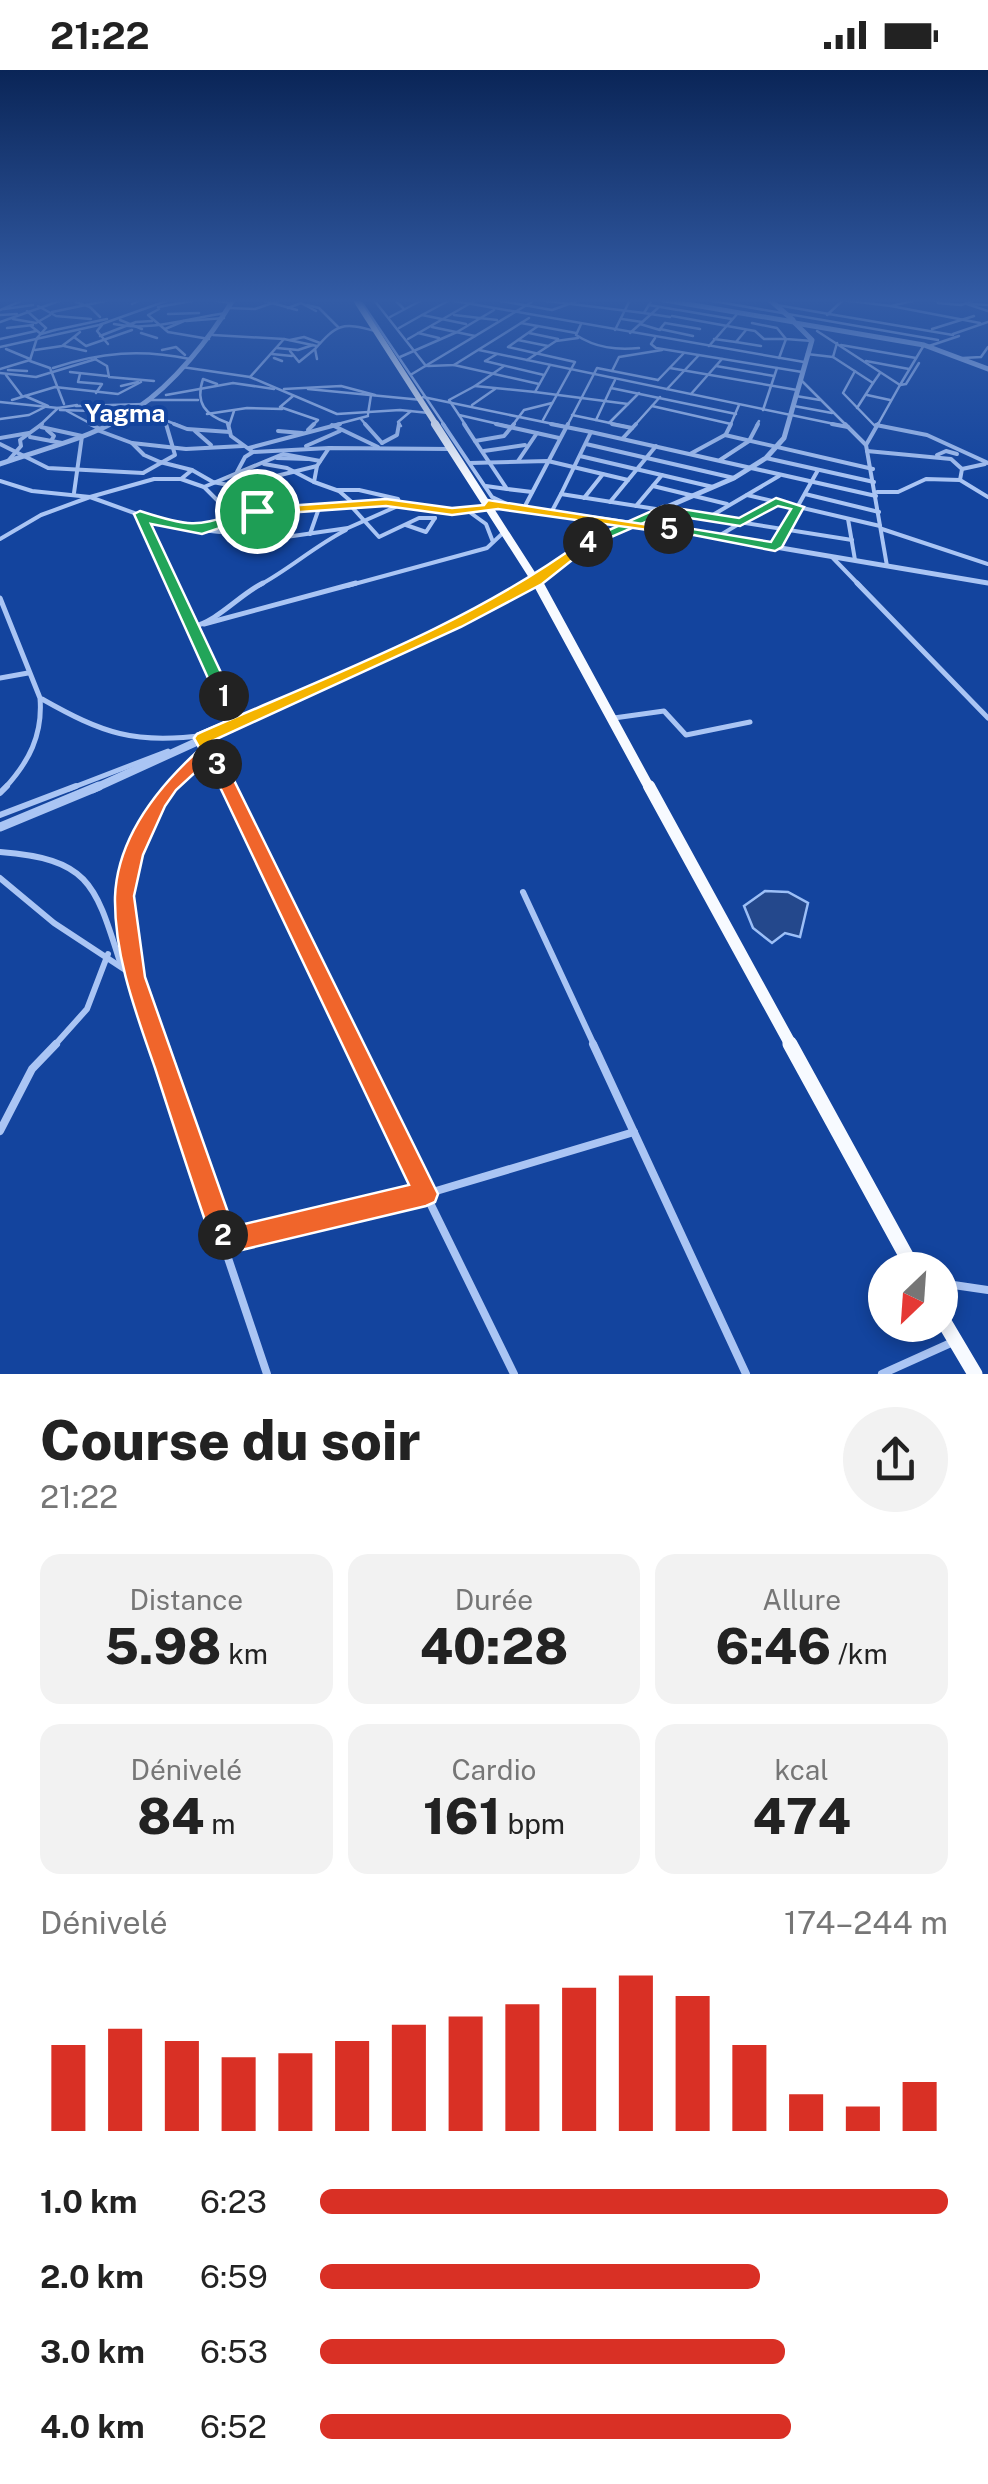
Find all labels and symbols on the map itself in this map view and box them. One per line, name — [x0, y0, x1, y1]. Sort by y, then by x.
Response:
district label: Yagma — [84, 398, 166, 428]
pin — [215, 469, 300, 554]
pin: 5 — [644, 504, 694, 554]
pin: 4 — [563, 517, 613, 567]
pin: 1 — [199, 671, 249, 721]
pin: 3 — [192, 739, 242, 789]
pin: 2 — [198, 1210, 248, 1260]
north arrow — [868, 1252, 958, 1342]

